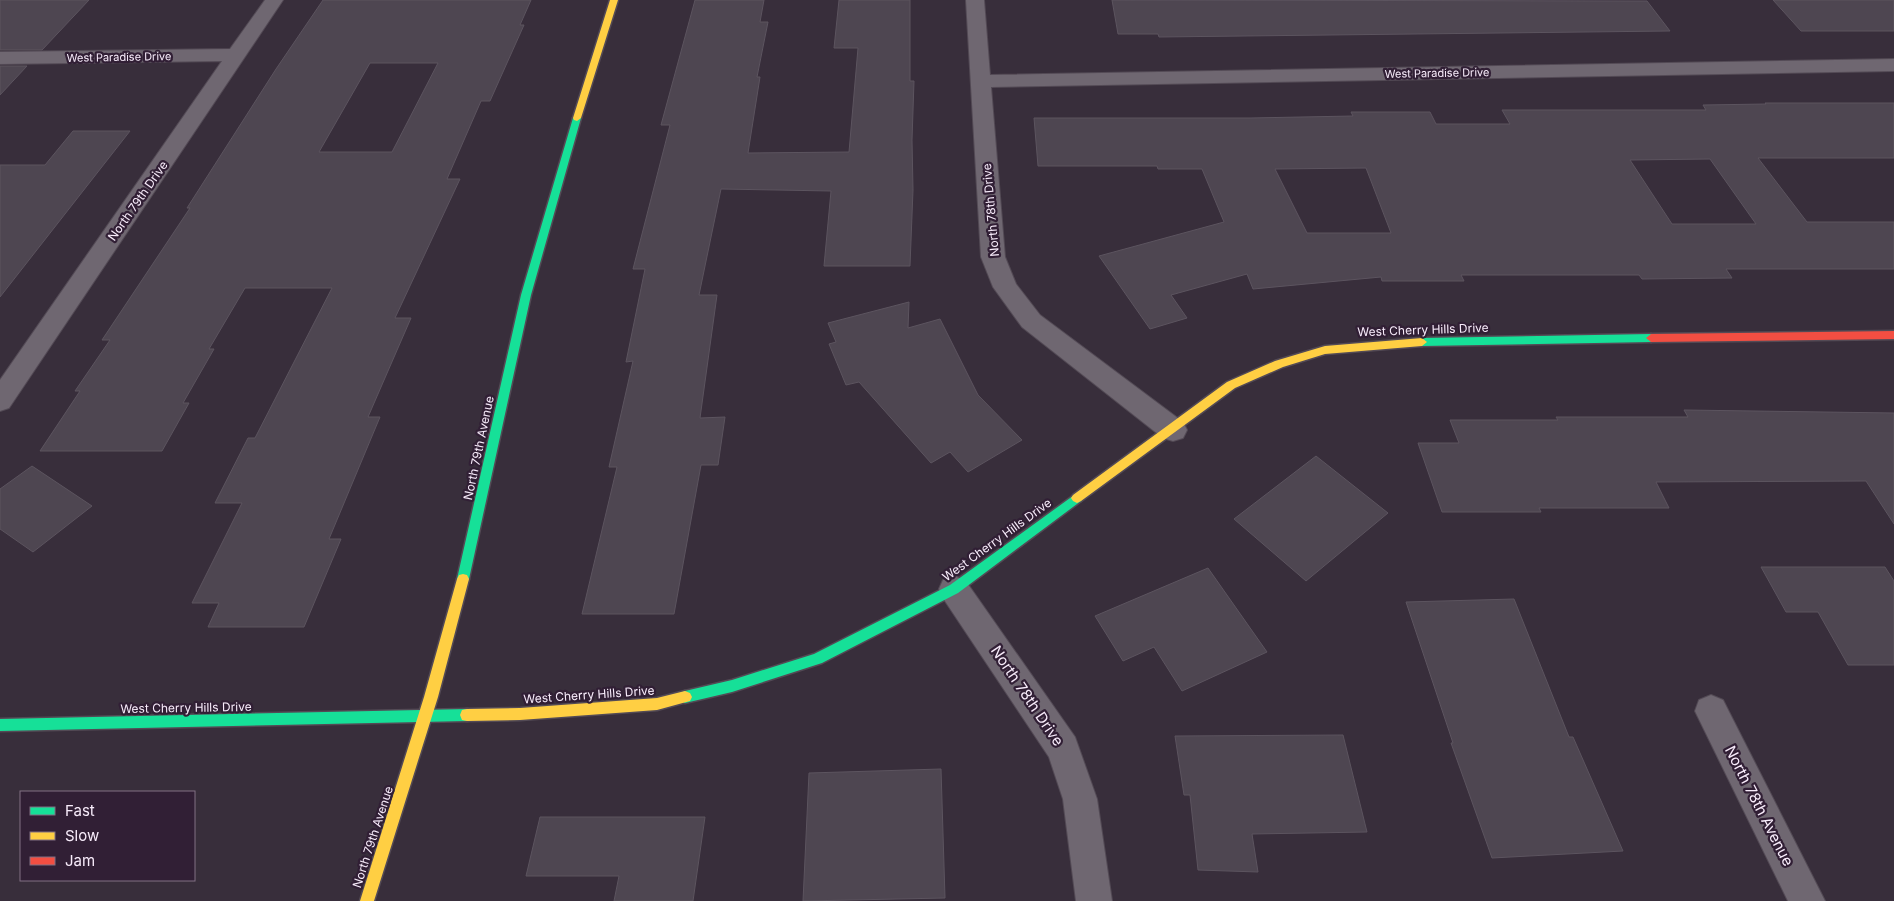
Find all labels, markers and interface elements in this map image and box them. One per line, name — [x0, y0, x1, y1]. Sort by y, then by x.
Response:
street label: West Paradise Drive — [67, 49, 171, 65]
street label: West Paradise Drive — [1385, 65, 1489, 81]
street label: North 79th Drive — [105, 158, 171, 243]
street label: North 78th Drive — [979, 163, 1002, 257]
street label: West Cherry Hills Drive — [1357, 320, 1489, 339]
street label: North 79th Avenue — [460, 394, 497, 501]
street label: West Cherry Hills Drive — [939, 495, 1054, 584]
street label: North 78th Drive — [987, 642, 1068, 750]
street label: West Cherry Hills Drive — [523, 682, 655, 707]
street label: West Cherry Hills Drive — [120, 699, 252, 716]
street label: North 78th Avenue — [1721, 742, 1798, 869]
street label: North 79th Avenue — [349, 784, 396, 890]
legend — [20, 791, 195, 881]
text: Fast — [65, 801, 95, 820]
text: Slow — [65, 826, 99, 845]
text: Jam — [65, 851, 95, 870]

